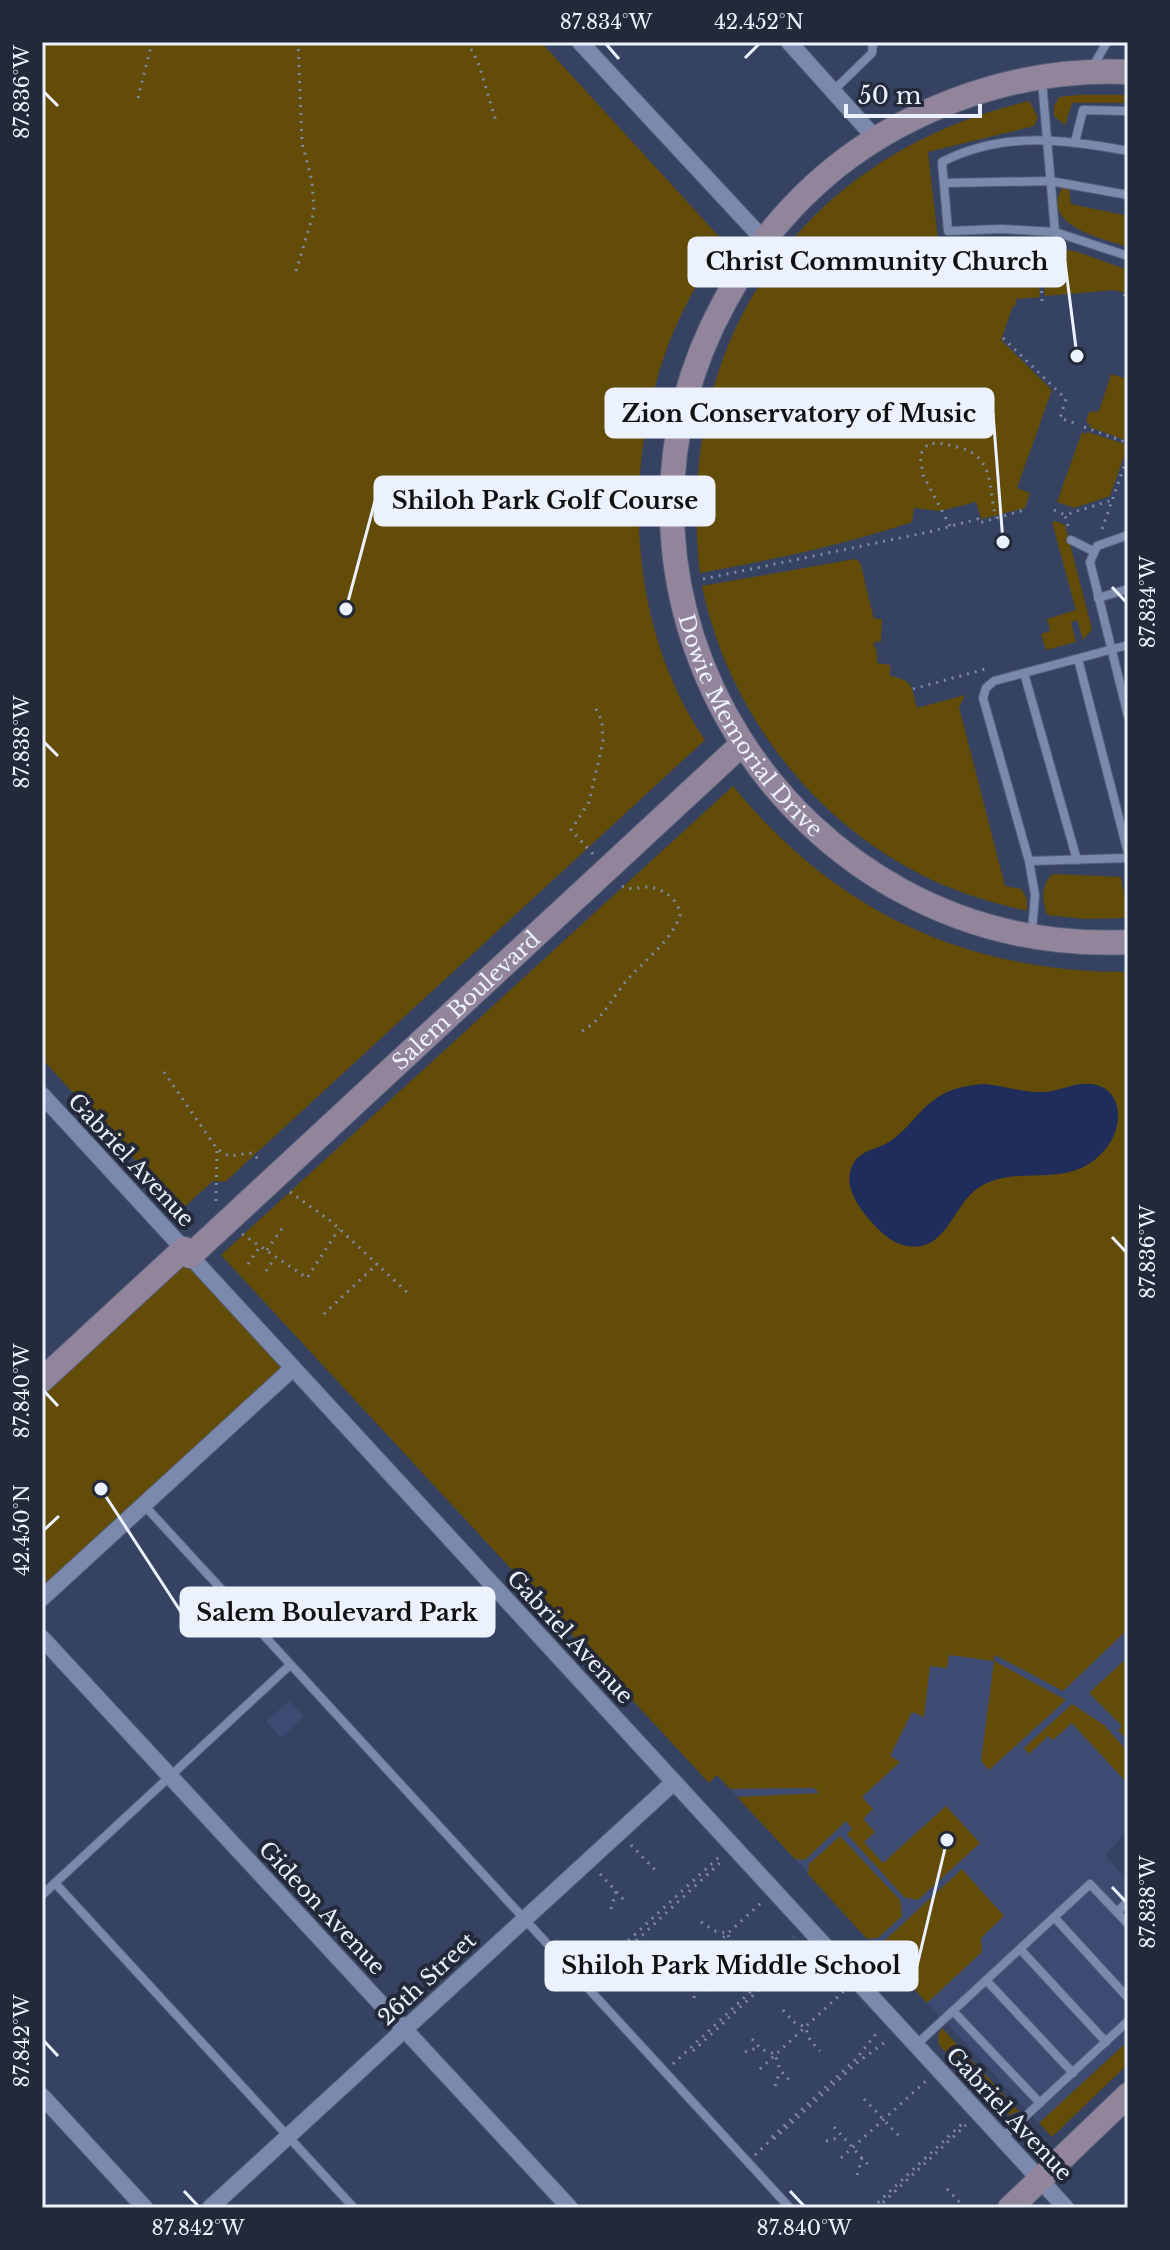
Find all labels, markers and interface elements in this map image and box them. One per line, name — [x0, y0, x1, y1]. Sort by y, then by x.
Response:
text: 87.834°W — [560, 10, 653, 34]
text: 42.452°N — [714, 10, 804, 34]
text: 87.836°W — [10, 45, 34, 139]
scale bar — [846, 68, 980, 118]
text: 50 m — [858, 81, 922, 110]
callout: Christ Community Church — [689, 238, 1065, 286]
text: Christ Community Church — [706, 247, 1048, 276]
callout: Zion Conservatory of Music — [606, 389, 993, 437]
text: Zion Conservatory of Music — [622, 399, 976, 428]
callout: Shiloh Park Golf Course — [375, 477, 714, 525]
text: Shiloh Park Golf Course — [392, 486, 698, 515]
text: 87.834°W — [1136, 555, 1160, 648]
street label: Dowie Memorial Drive — [673, 611, 828, 843]
text: 87.838°W — [10, 695, 34, 789]
street label: Salem Boulevard — [386, 925, 545, 1076]
street label: Gabriel Avenue — [62, 1088, 200, 1232]
text: 87.836°W — [1136, 1205, 1160, 1299]
text: 87.840°W — [10, 1343, 34, 1438]
text: 42.450°N — [10, 1484, 34, 1576]
street label: Gabriel Avenue — [501, 1565, 639, 1709]
callout: Salem Boulevard Park — [181, 1588, 494, 1636]
text: Salem Boulevard Park — [196, 1598, 479, 1627]
street label: Gideon Avenue — [253, 1836, 391, 1980]
text: 87.838°W — [1136, 1855, 1160, 1949]
street label: 26th Street — [373, 1926, 482, 2031]
callout: Shiloh Park Middle School — [546, 1942, 917, 1990]
text: Shiloh Park Middle School — [561, 1951, 901, 1980]
text: 87.842°W — [10, 1994, 34, 2087]
street label: Gabriel Avenue — [940, 2042, 1078, 2186]
text: 87.842°W — [152, 2216, 245, 2240]
text: 87.840°W — [757, 2216, 852, 2240]

